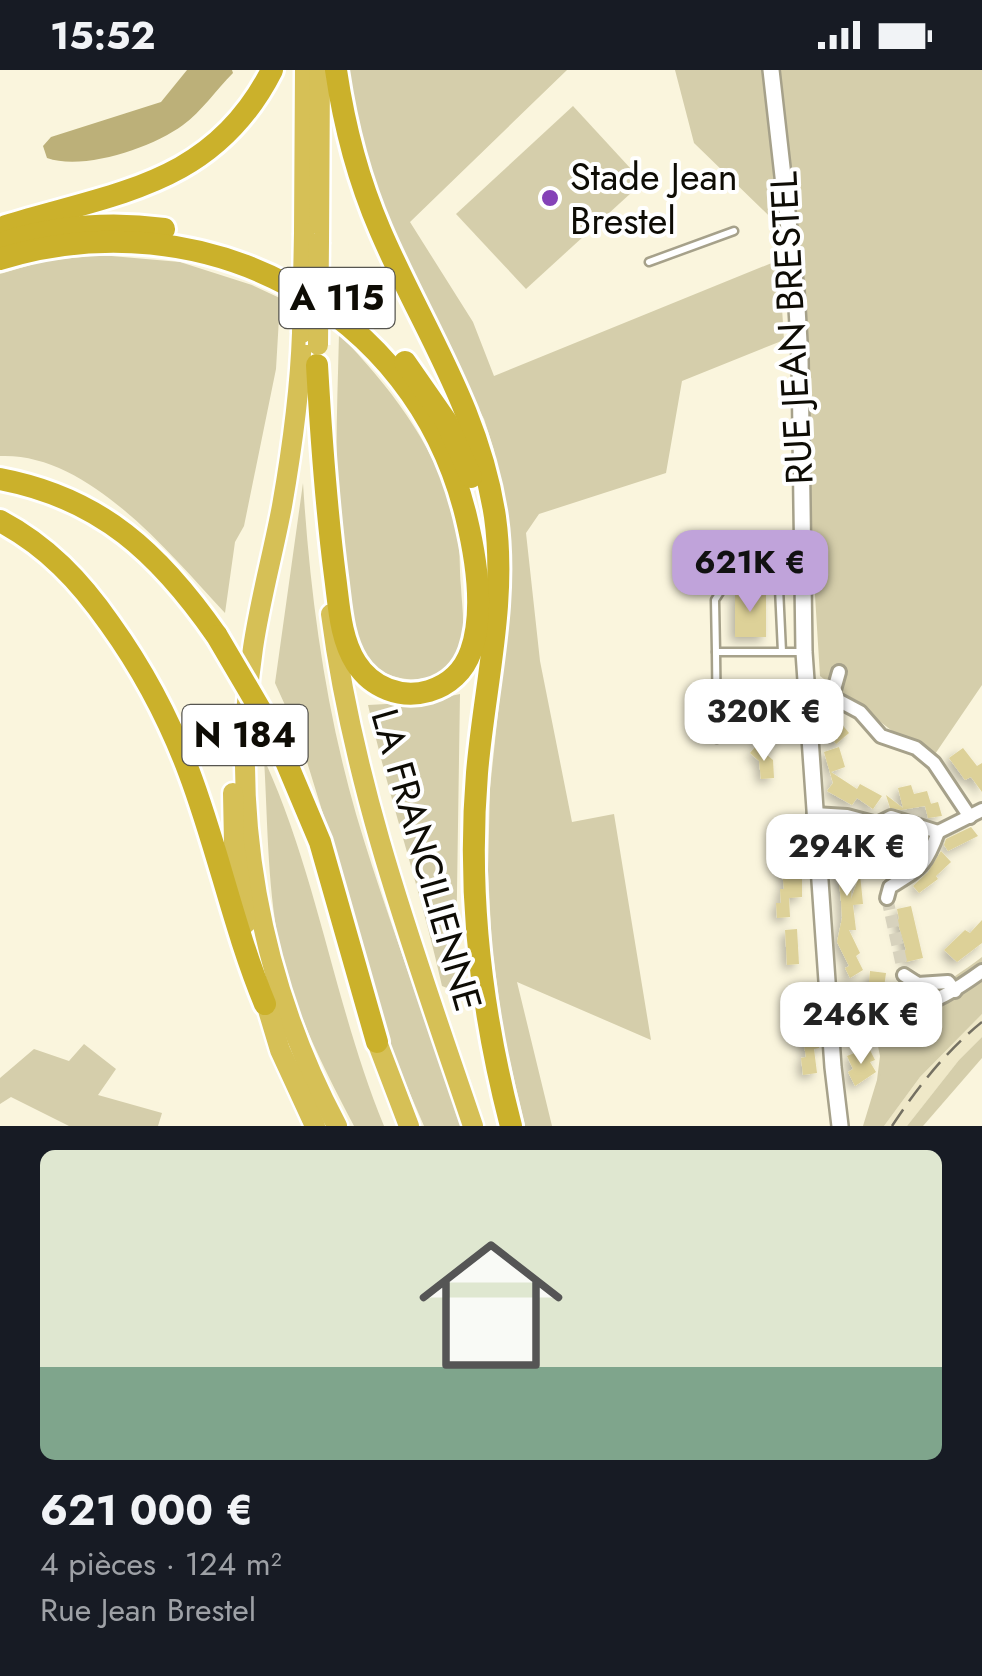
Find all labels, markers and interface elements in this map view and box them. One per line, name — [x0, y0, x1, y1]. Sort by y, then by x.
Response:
text: 15:52 — [50, 8, 156, 63]
place label: Stade Jean Brestel — [570, 149, 738, 248]
street label: RUE JEAN BRESTEL — [755, 170, 827, 486]
marker: Stade Jean Brestel — [539, 187, 561, 209]
road number: A 115 — [280, 268, 394, 328]
pin: 621K € — [669, 530, 831, 615]
text: 621K € — [694, 539, 806, 585]
pin: 320K € — [683, 679, 845, 764]
text: 320K € — [707, 688, 821, 734]
street label: LA FRANCILIENNE — [358, 702, 496, 1018]
road number: N 184 — [182, 705, 308, 765]
pin: 294K € — [766, 814, 928, 899]
text: 294K € — [788, 823, 906, 869]
pin: 246K € — [780, 982, 942, 1067]
text: 246K € — [802, 991, 920, 1037]
icon: home — [401, 1215, 581, 1395]
text: 621 000 € — [40, 1480, 253, 1541]
text: 4 pièces · 124 m² — [40, 1541, 282, 1587]
text: Rue Jean Brestel — [40, 1587, 256, 1633]

